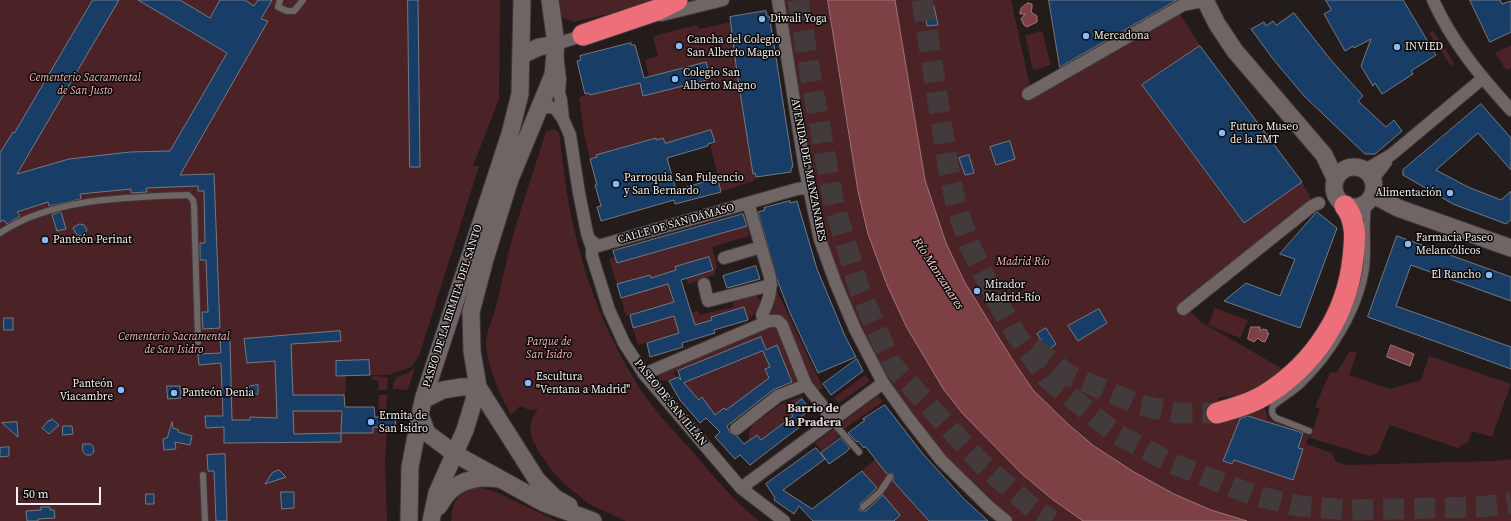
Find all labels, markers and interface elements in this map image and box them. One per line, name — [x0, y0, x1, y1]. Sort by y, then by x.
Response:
place label: Diwali Yoga — [770, 12, 827, 26]
marker: Diwali Yoga — [757, 14, 767, 24]
place label: Mercadona — [1094, 29, 1149, 43]
marker: Mercadona — [1081, 31, 1091, 41]
place label: Cancha del Colegio San Alberto Magno — [687, 33, 781, 59]
place label: INVIED — [1405, 40, 1443, 54]
marker: Cancha del Colegio San Alberto Magno — [674, 41, 684, 51]
marker: INVIED — [1392, 42, 1402, 52]
place label: Colegio San Alberto Magno — [683, 66, 756, 92]
park label: Cementerio Sacramental de San Justo — [29, 71, 141, 97]
marker: Colegio San Alberto Magno — [670, 74, 680, 84]
street label: AVENIDA DEL MANZANARES — [788, 98, 828, 242]
place label: Futuro Museo de la EMT — [1230, 120, 1298, 146]
marker: Futuro Museo de la EMT — [1217, 128, 1227, 138]
place label: Parroquia San Fulgencio y San Bernardo — [624, 171, 744, 197]
marker: Parroquia San Fulgencio y San Bernardo — [611, 179, 621, 189]
place label: Alimentación — [1375, 186, 1442, 200]
marker: Alimentación — [1445, 188, 1455, 198]
street label: CALLE DE SAN DÁMASO — [616, 201, 736, 247]
street label: PASEO DE LA ERMITA DEL SANTO — [420, 223, 486, 389]
place label: Farmacia Paseo Melancólicos — [1416, 231, 1493, 257]
place label: Panteón Perinat — [53, 233, 132, 247]
marker: Panteón Perinat — [40, 235, 50, 245]
water label: Río Manzanares — [910, 236, 966, 312]
marker: Farmacia Paseo Melancólicos — [1403, 239, 1413, 249]
park label: Madrid Río — [996, 255, 1050, 269]
place label: El Rancho — [1431, 268, 1481, 282]
marker: El Rancho — [1484, 270, 1494, 280]
place label: Mirador Madrid-Río — [985, 278, 1041, 304]
marker: Mirador Madrid-Río — [972, 286, 982, 296]
park label: Cementerio Sacramental de San Isidro — [118, 330, 230, 356]
park label: Parque de San Isidro — [526, 335, 572, 361]
street label: PASEO DE SAN ILLÁN — [631, 357, 709, 449]
place label: Escultura "Ventana a Madrid" — [536, 370, 630, 396]
place label: Panteón Viacambre — [60, 377, 113, 403]
marker: Escultura "Ventana a Madrid" — [523, 378, 533, 388]
marker: Panteón Viacambre — [116, 385, 126, 395]
place label: Panteón Denia — [182, 386, 254, 400]
marker: Panteón Denia — [169, 388, 179, 398]
district label: Barrio de la Pradera — [785, 402, 841, 430]
place label: Ermita de San Isidro — [379, 409, 428, 435]
marker: Ermita de San Isidro — [366, 417, 376, 427]
scale bar — [18, 479, 103, 505]
text: 50 m — [23, 486, 49, 502]

